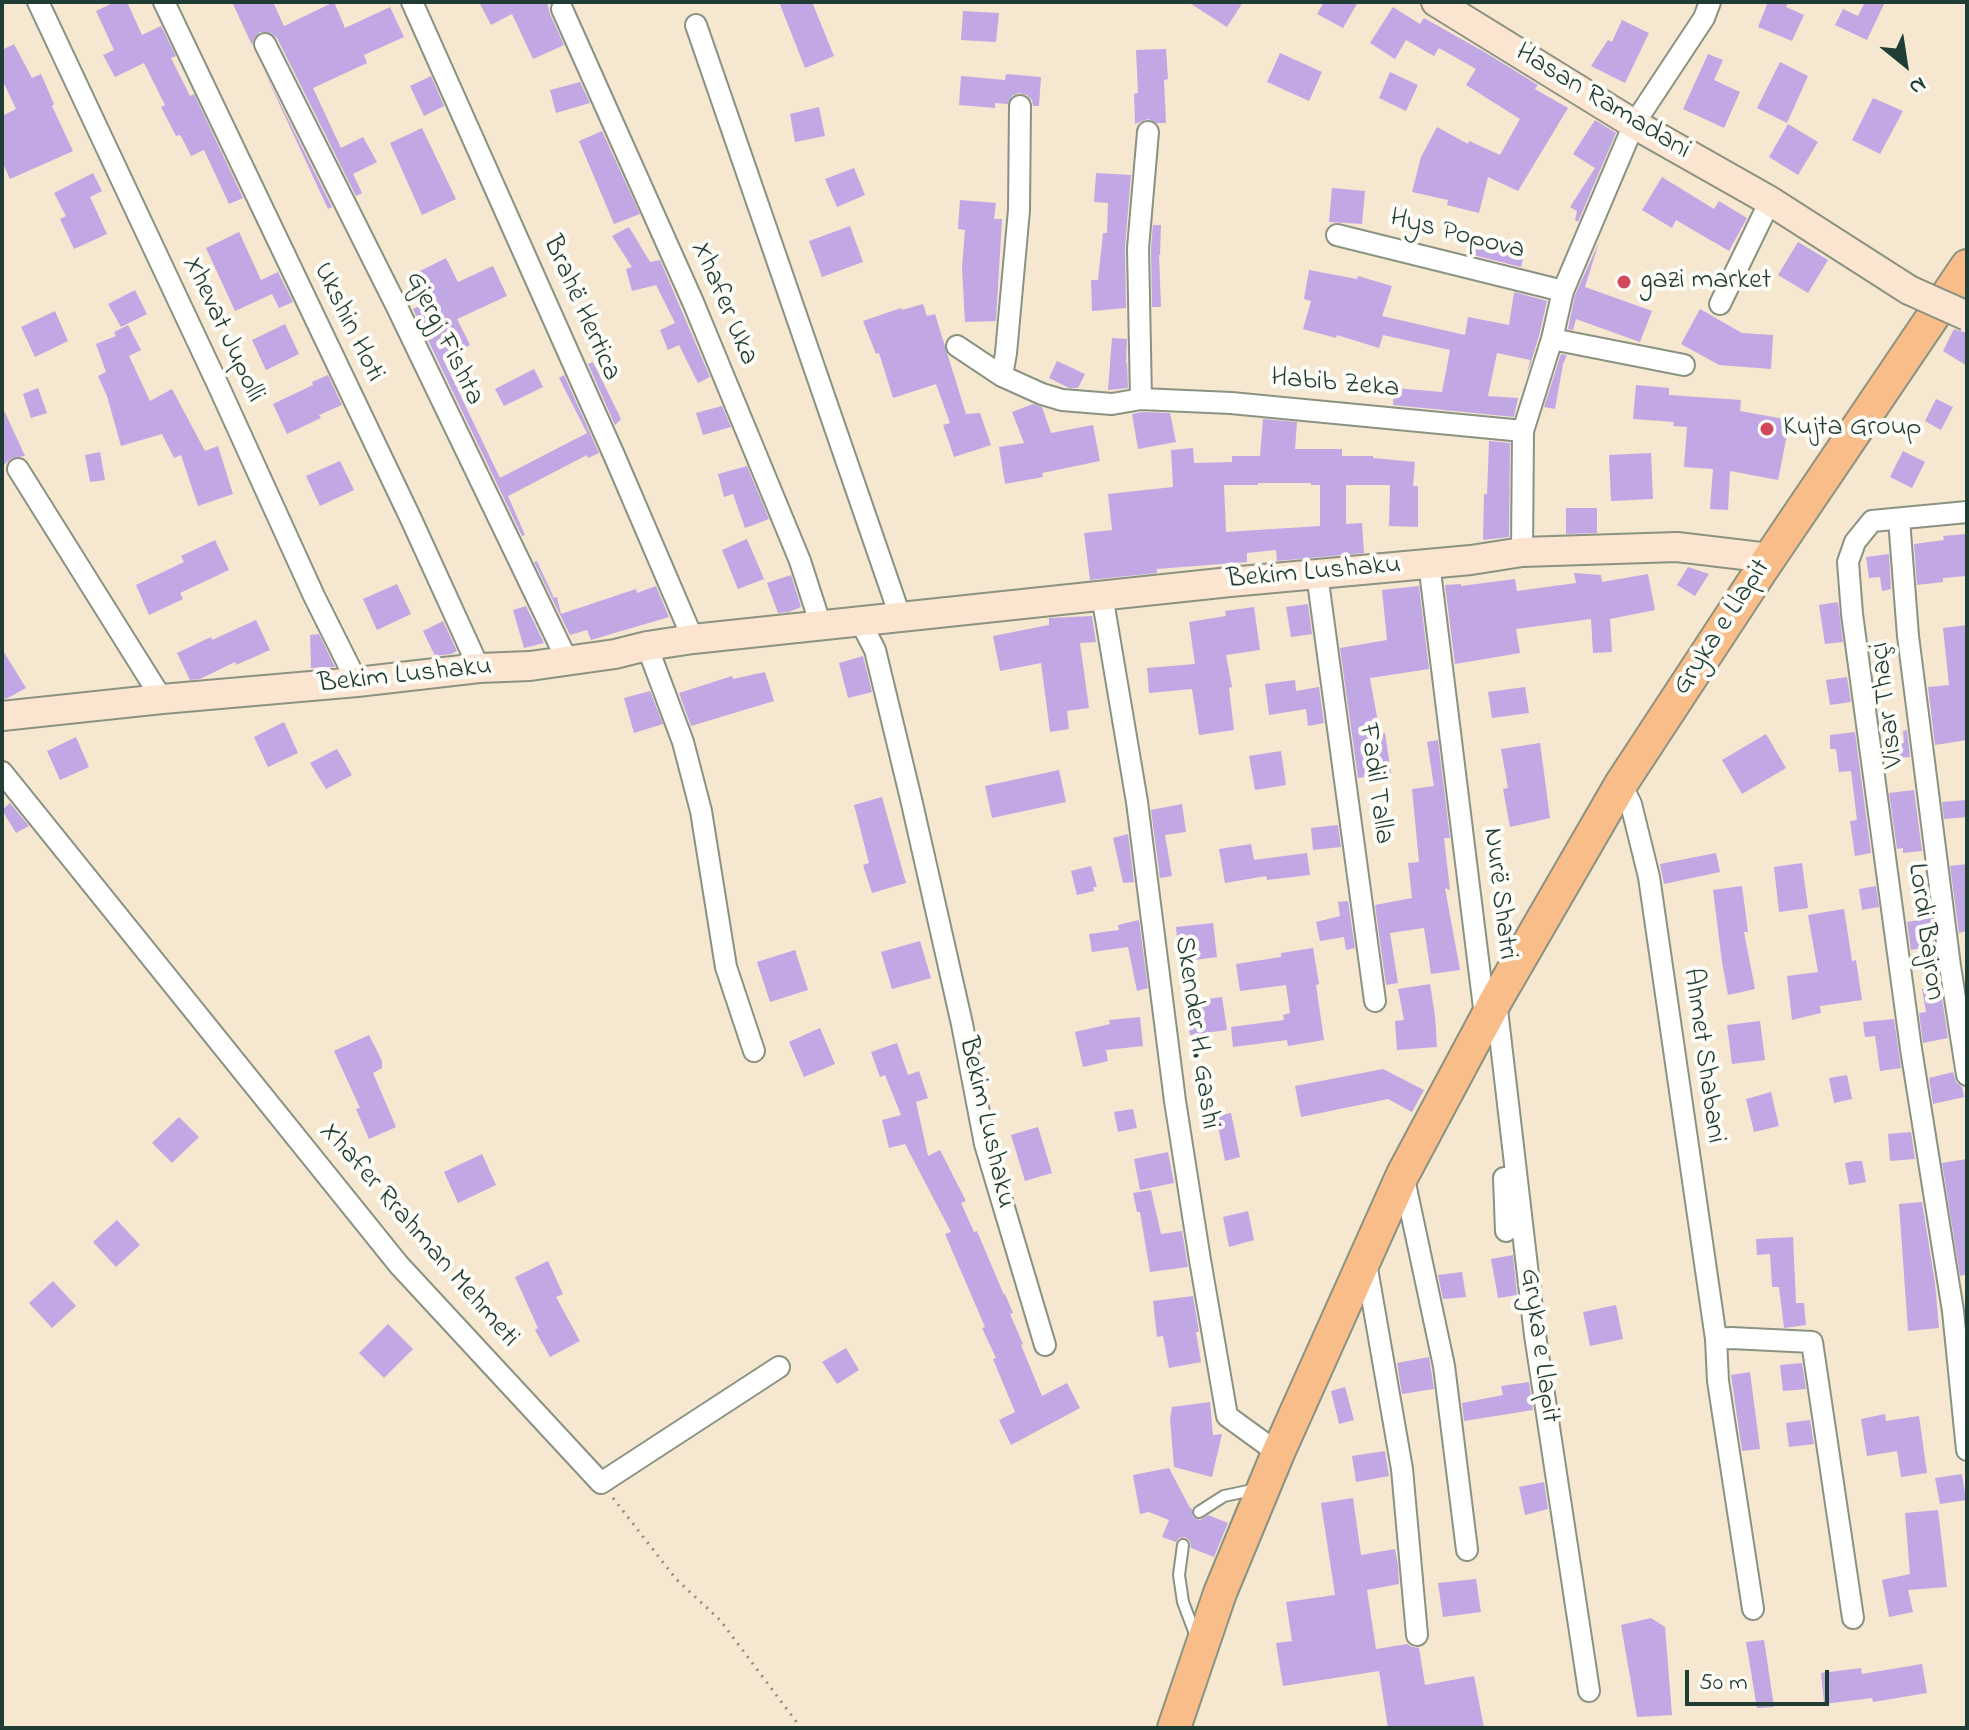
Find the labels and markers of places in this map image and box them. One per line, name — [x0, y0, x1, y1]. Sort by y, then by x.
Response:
place label: gazi market — [1640, 265, 1771, 299]
marker: gazi market — [1615, 273, 1633, 291]
place label: Kujta Group — [1783, 412, 1922, 446]
marker: Kujta Group — [1758, 420, 1776, 438]

